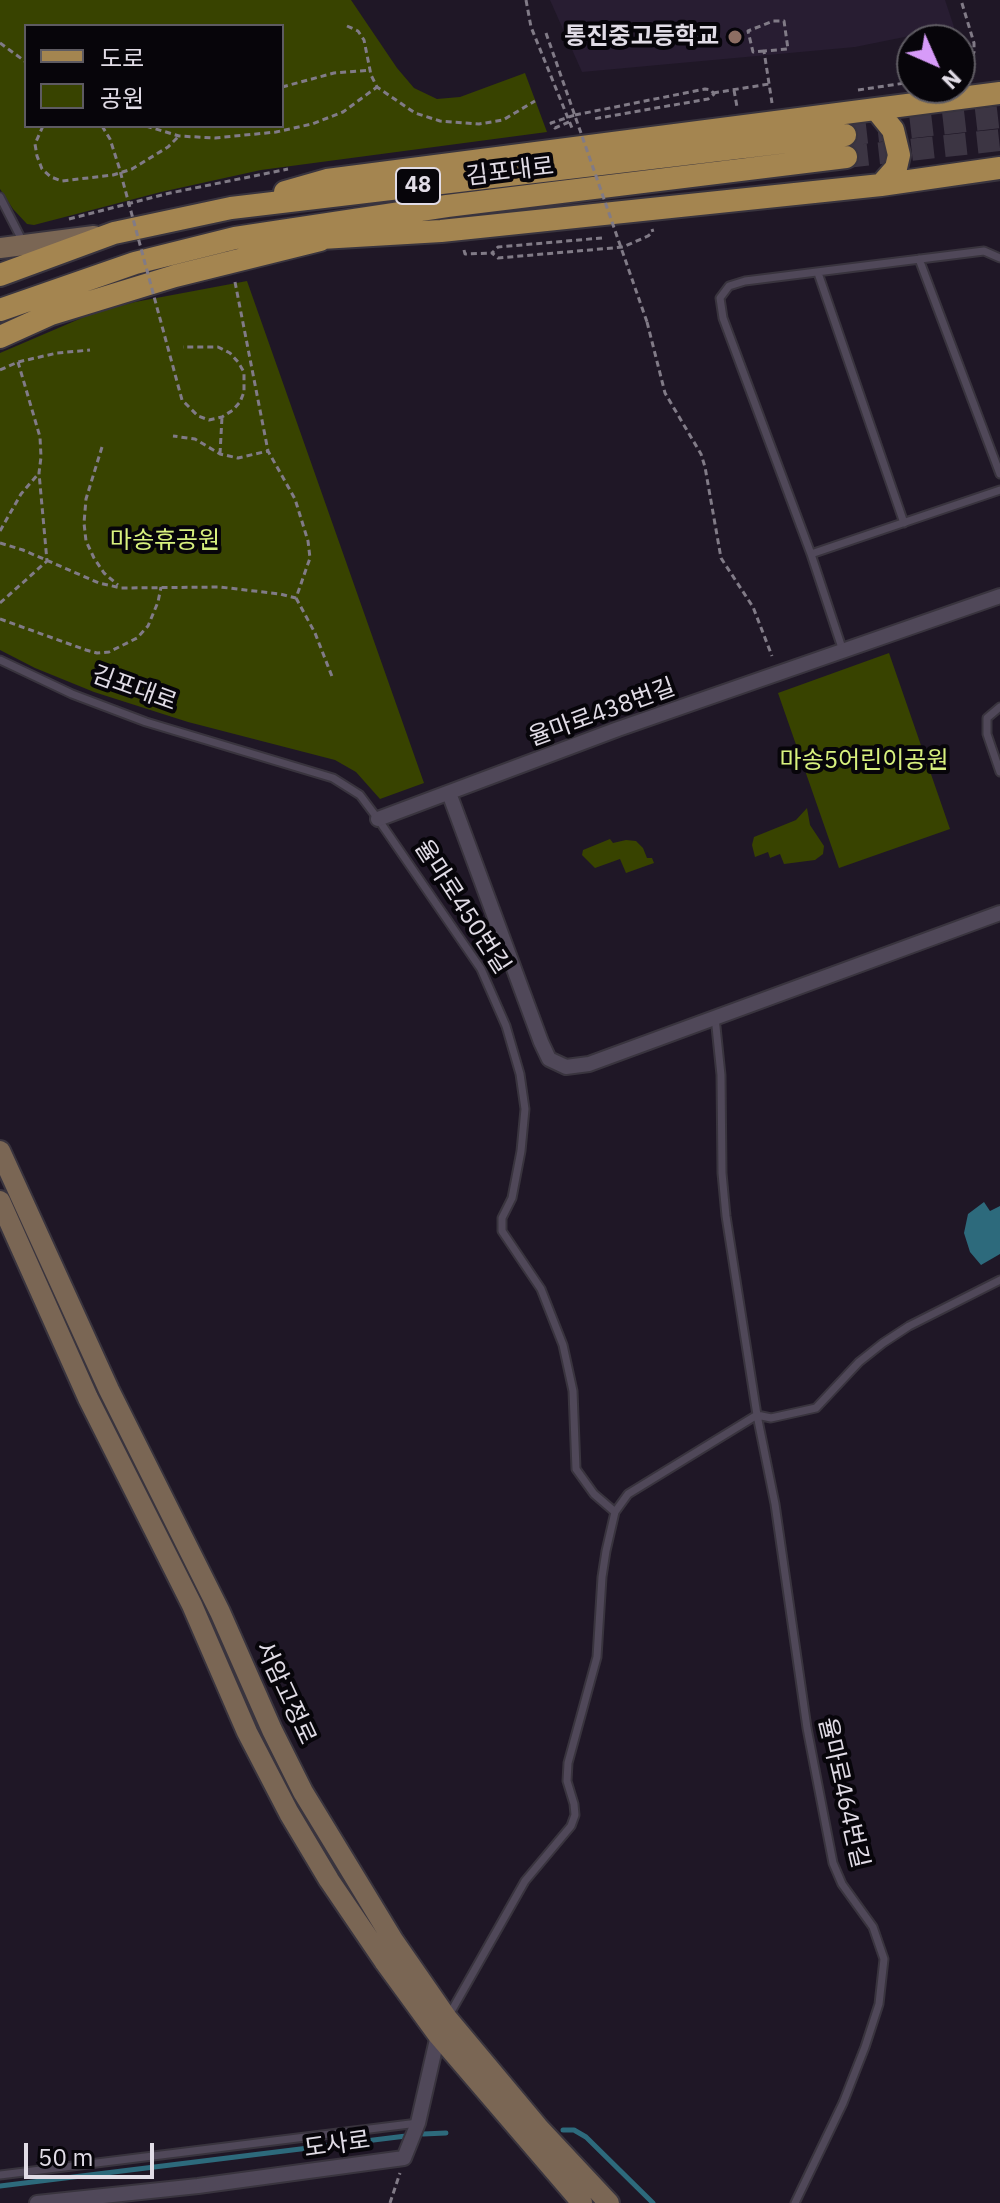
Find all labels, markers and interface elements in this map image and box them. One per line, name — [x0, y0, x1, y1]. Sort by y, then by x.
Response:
place label: 통진중고등학교 — [564, 23, 719, 51]
legend — [24, 24, 284, 128]
north arrow — [896, 24, 976, 104]
marker: 통진중고등학교 — [726, 28, 744, 46]
text: 도로 — [100, 42, 144, 74]
text: N — [936, 64, 968, 96]
text: 공원 — [100, 82, 144, 114]
street label: 김포대로 — [464, 152, 556, 192]
road number: 48 — [396, 168, 440, 204]
park label: 마송휴공원 — [110, 527, 220, 555]
street label: 김포대로 — [88, 660, 180, 718]
street label: 율마로438번길 — [525, 673, 679, 753]
park label: 마송5어린이공원 — [780, 747, 948, 775]
street label: 율마로450번길 — [408, 835, 516, 979]
street label: 서암고정로 — [249, 1637, 321, 1749]
street label: 율마로464번길 — [812, 1715, 874, 1871]
street label: 도사로 — [302, 2126, 372, 2164]
scale bar — [28, 2127, 158, 2177]
text: 50 m — [38, 2141, 93, 2173]

